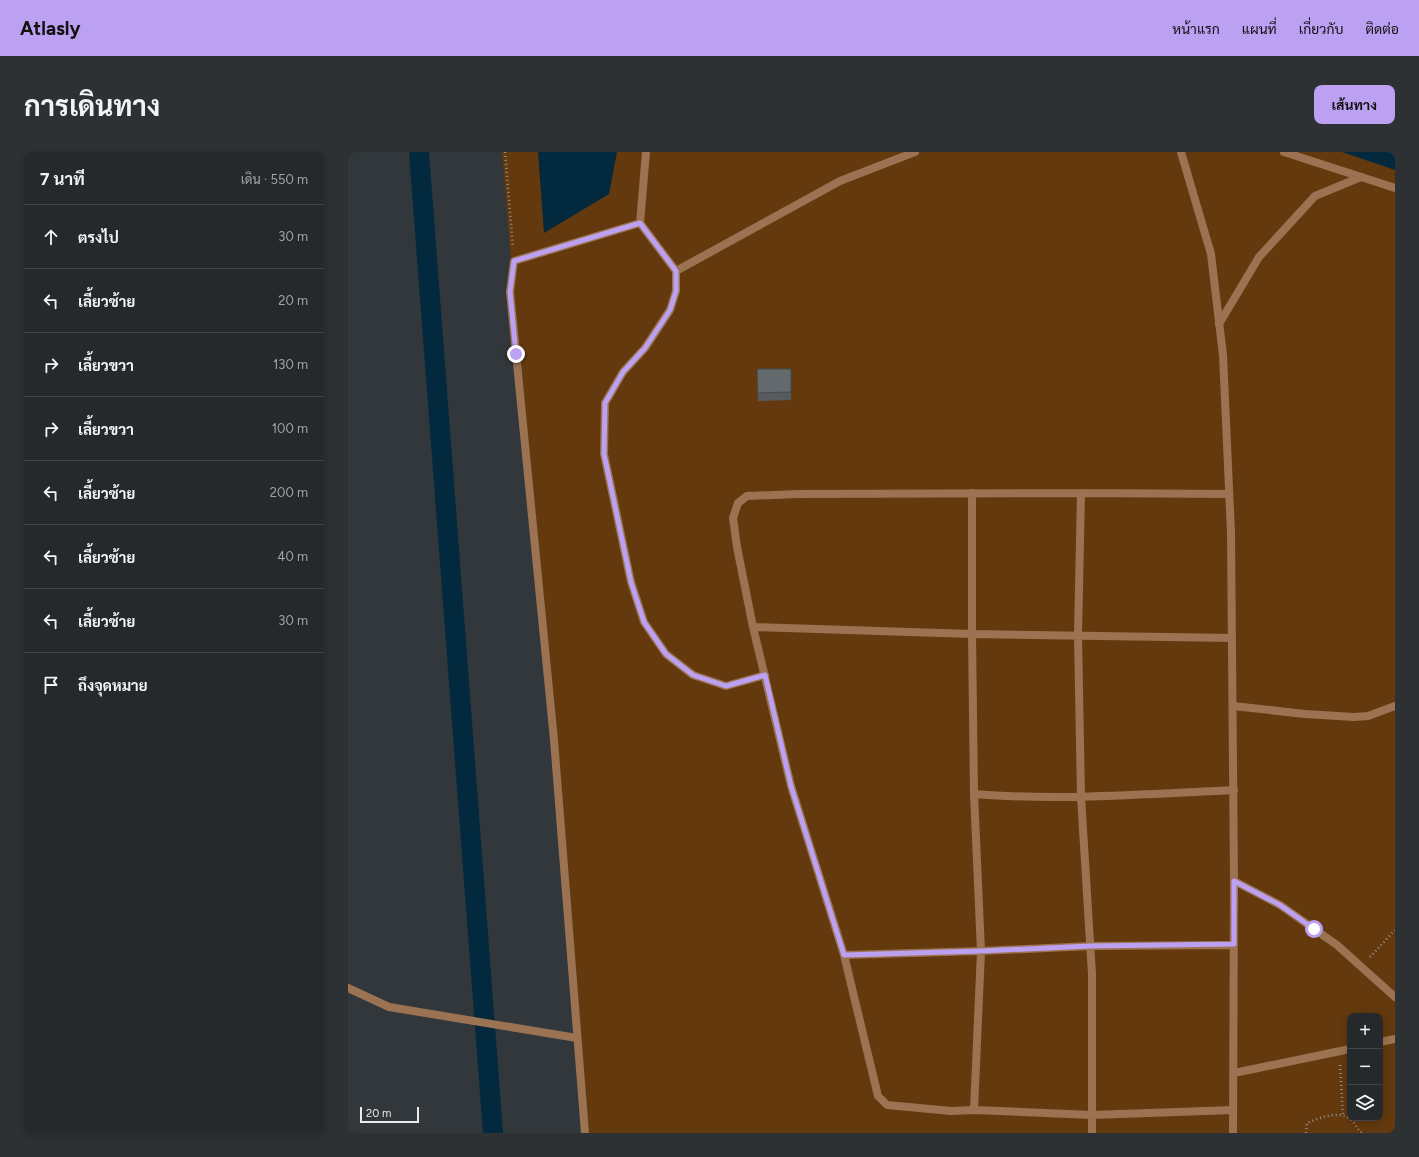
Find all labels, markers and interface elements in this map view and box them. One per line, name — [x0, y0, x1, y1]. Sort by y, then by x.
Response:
text: Atlasly — [20, 17, 80, 40]
text: หน้าแรก — [1172, 21, 1220, 38]
text: แผนที่ — [1242, 21, 1277, 38]
text: เกี่ยวกับ — [1299, 21, 1343, 38]
text: ติดต่อ — [1365, 21, 1399, 38]
button: เส้นทาง — [1314, 85, 1395, 124]
text: การเดินทาง — [24, 89, 160, 123]
text: 7 นาที — [40, 169, 85, 189]
text: เดิน · 550 m — [241, 172, 308, 187]
icon: ahead — [40, 226, 62, 248]
text: ตรงไป — [78, 229, 119, 247]
text: 30 m — [278, 229, 308, 244]
icon: left — [40, 290, 62, 312]
text: เลี้ยวซ้าย — [78, 293, 135, 311]
text: 20 m — [278, 293, 308, 308]
route end — [507, 345, 525, 363]
icon: right — [40, 354, 62, 376]
text: เลี้ยวขวา — [78, 357, 134, 375]
text: 130 m — [273, 357, 308, 372]
icon: right — [40, 418, 62, 440]
text: เลี้ยวขวา — [78, 421, 134, 439]
text: 100 m — [272, 421, 308, 436]
icon: left — [40, 482, 62, 504]
text: เลี้ยวซ้าย — [78, 485, 135, 503]
text: 200 m — [270, 485, 308, 500]
icon: left — [40, 546, 62, 568]
text: เลี้ยวซ้าย — [78, 549, 135, 567]
text: 40 m — [277, 549, 308, 564]
icon: left — [40, 610, 62, 632]
text: เลี้ยวซ้าย — [78, 613, 135, 631]
text: 30 m — [278, 613, 308, 628]
icon: arrive — [40, 674, 62, 696]
text: ถึงจุดหมาย — [78, 677, 148, 695]
route start — [1305, 920, 1323, 938]
map controls — [1347, 1013, 1383, 1121]
button: + — [1347, 1013, 1383, 1049]
button: − — [1347, 1049, 1383, 1085]
button: layers — [1347, 1085, 1383, 1121]
scale bar — [360, 1105, 419, 1124]
text: 20 m — [366, 1107, 391, 1120]

